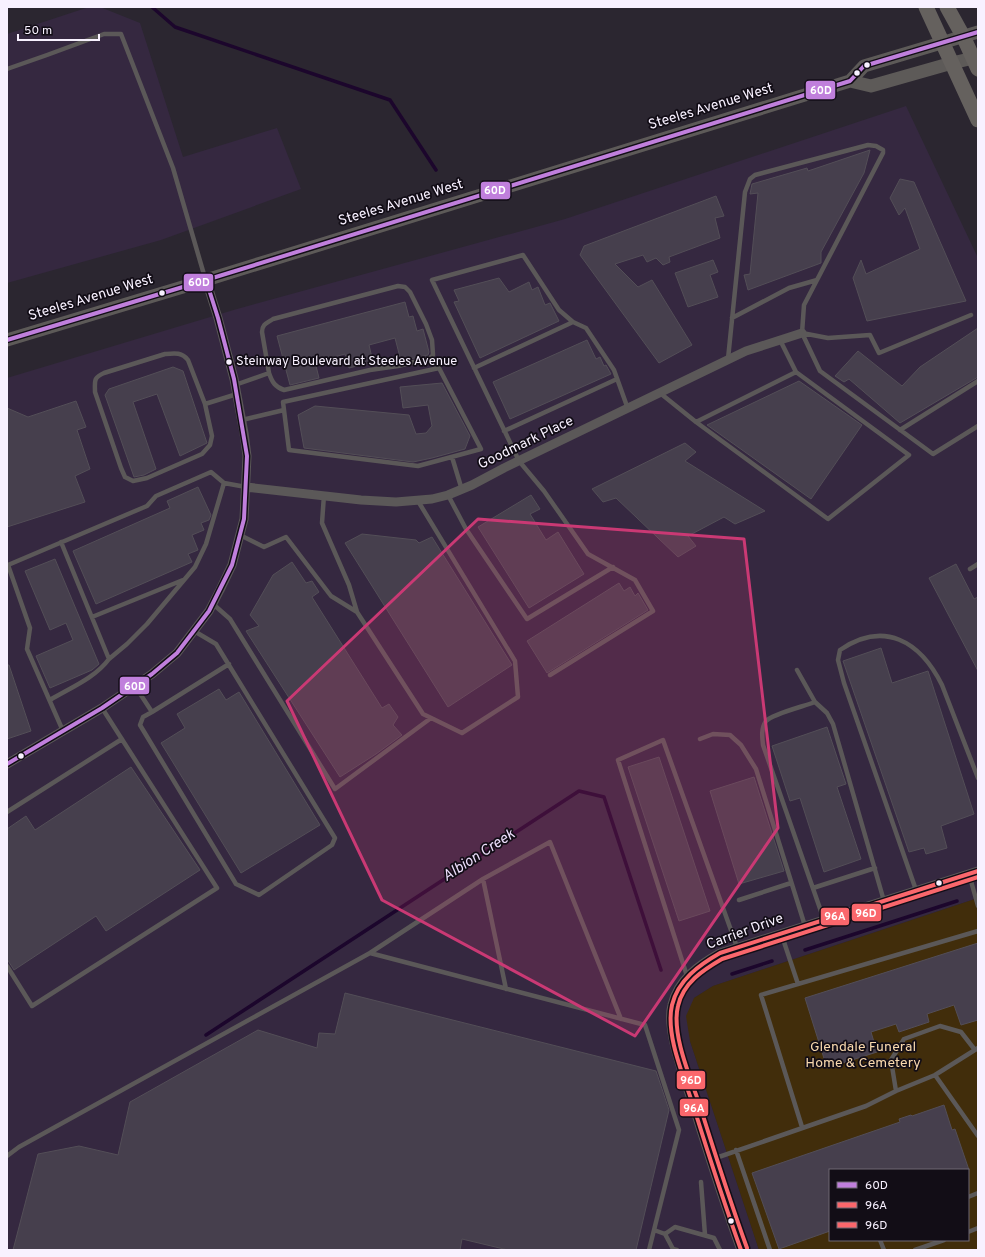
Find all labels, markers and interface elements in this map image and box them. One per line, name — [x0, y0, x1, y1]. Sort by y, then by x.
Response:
scale bar — [18, 16, 99, 42]
text: 50 m — [24, 23, 52, 39]
unlabelled marker — [862, 60, 872, 70]
unlabelled marker — [852, 68, 862, 78]
street label: Steeles Avenue West — [647, 80, 775, 134]
line badge: 60D — [805, 80, 836, 100]
text: 60D — [810, 84, 832, 98]
street label: Steeles Avenue West — [337, 176, 465, 230]
line badge: 60D — [480, 181, 511, 200]
text: 60D — [484, 184, 506, 198]
street label: Steeles Avenue West — [27, 271, 155, 325]
line badge: 60D — [183, 273, 214, 292]
text: 60D — [188, 276, 210, 290]
unlabelled marker — [157, 288, 167, 298]
place label: Steinway Boulevard at Steeles Avenue — [236, 354, 457, 370]
marker: Steinway Boulevard at Steeles Avenue — [224, 357, 234, 367]
street label: Goodmark Place — [476, 413, 576, 473]
line badge: 60D — [119, 676, 150, 695]
text: 60D — [124, 680, 146, 694]
unlabelled marker — [16, 751, 26, 761]
water label: Albion Creek — [439, 825, 519, 886]
unlabelled marker — [934, 878, 944, 888]
line badge: 96D — [851, 903, 882, 922]
line badge: 96A — [820, 907, 850, 926]
text: 96D — [855, 907, 877, 921]
street label: Carrier Drive — [704, 910, 786, 954]
text: 96A — [824, 910, 846, 924]
park label: Glendale Funeral Home & Cemetery — [805, 1039, 921, 1072]
line badge: 96D — [676, 1070, 706, 1090]
text: 96D — [680, 1074, 702, 1088]
line badge: 96A — [679, 1098, 709, 1117]
text: 96A — [683, 1102, 705, 1116]
legend — [829, 1169, 969, 1241]
text: 60D — [865, 1178, 888, 1194]
text: 96A — [865, 1198, 887, 1214]
unlabelled marker — [726, 1216, 736, 1226]
text: 96D — [865, 1218, 888, 1234]

